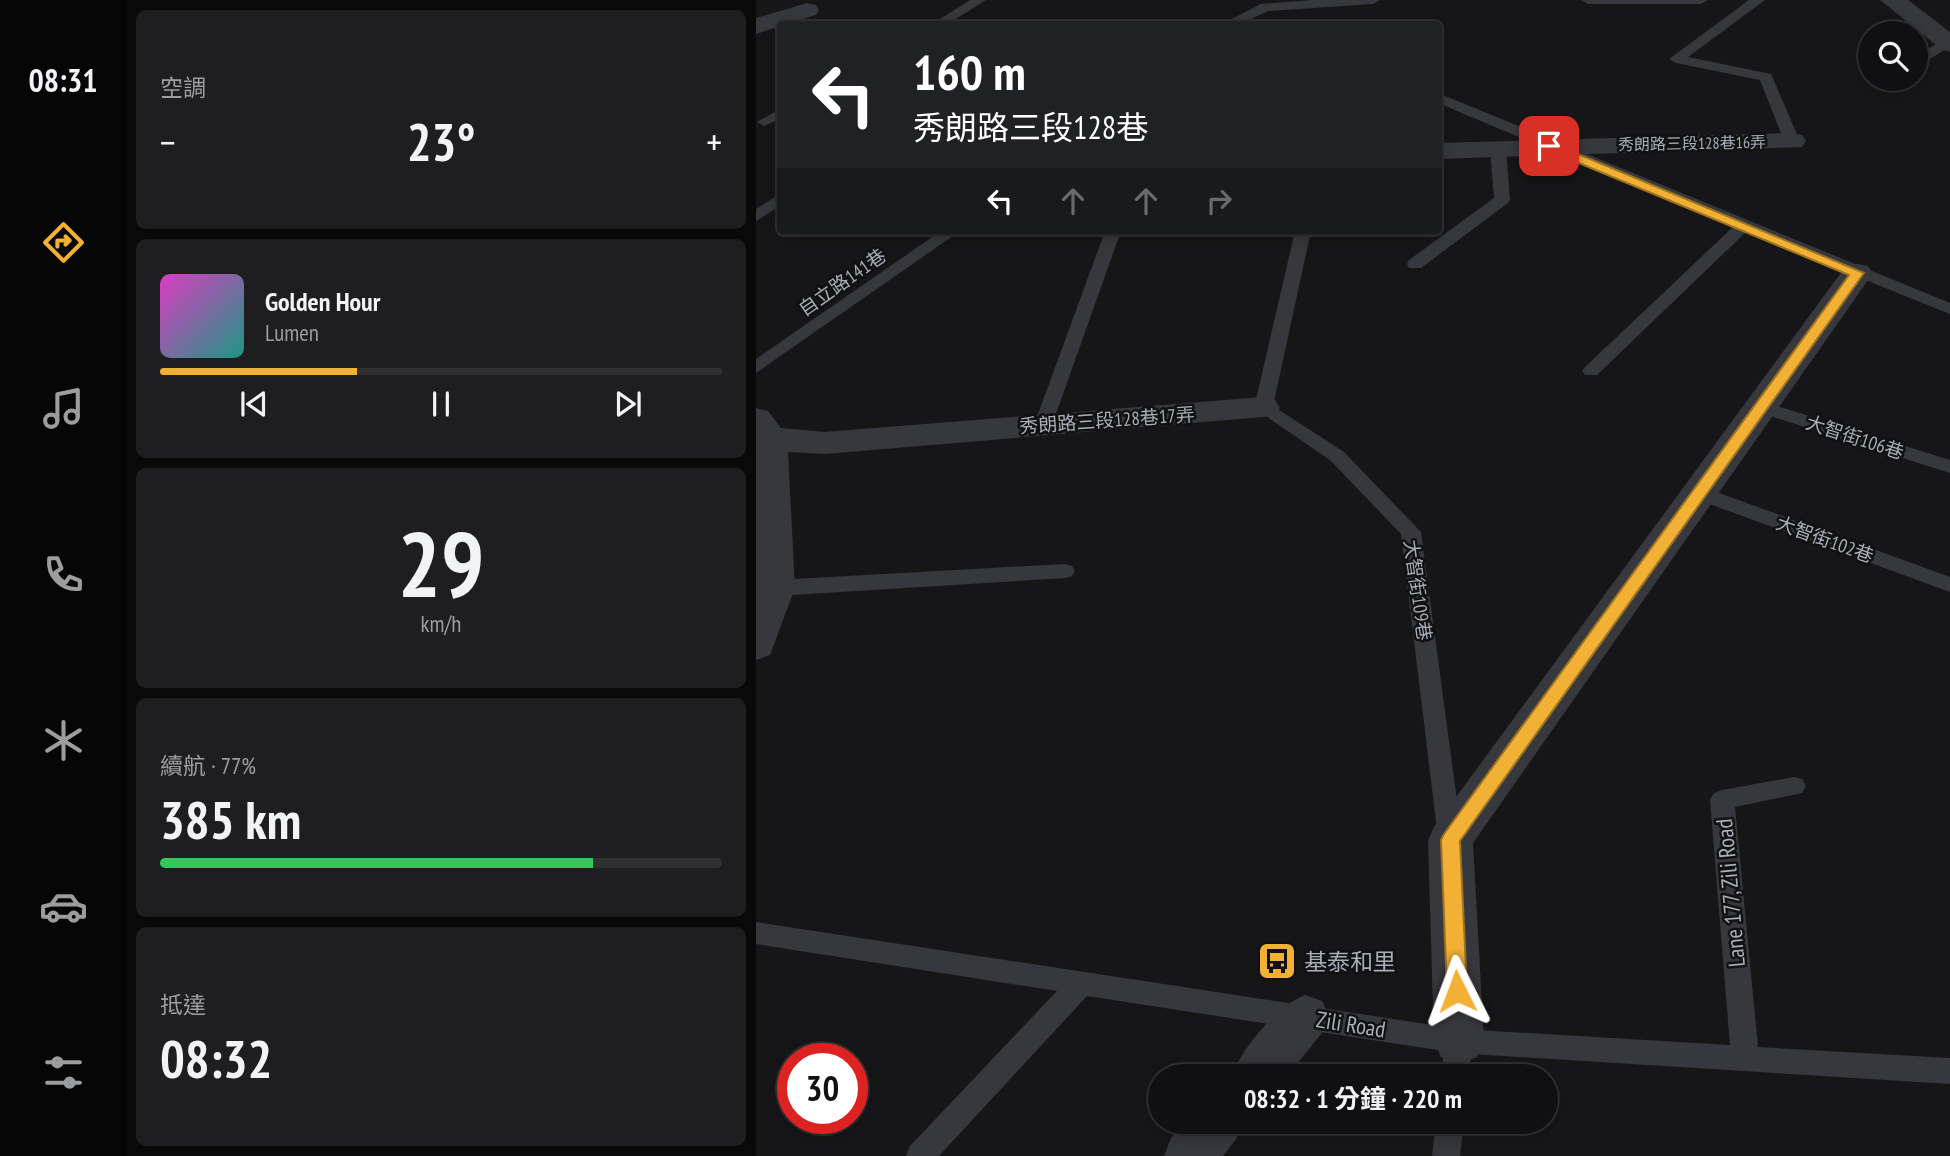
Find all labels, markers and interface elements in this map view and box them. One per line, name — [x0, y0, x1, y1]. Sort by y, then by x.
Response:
map controls — [1858, 21, 1928, 91]
button: search — [1858, 21, 1928, 91]
text: 160 m — [913, 40, 1026, 104]
icon: left — [798, 49, 889, 140]
text: 08:31 — [28, 59, 98, 101]
text: 空調 — [160, 73, 206, 102]
text: 秀朗路三段128巷 — [913, 106, 1148, 148]
text: 23° — [407, 108, 475, 175]
pin — [1519, 116, 1579, 176]
text: − — [160, 117, 176, 166]
text: + — [706, 117, 722, 166]
icon: arrive — [1530, 127, 1568, 165]
street label: 秀朗路三段128巷16弄 — [1618, 132, 1766, 154]
icon: left — [981, 182, 1019, 220]
icon: ahead — [1054, 182, 1092, 220]
icon: ahead — [1127, 182, 1165, 220]
icon: right — [1200, 182, 1238, 220]
icon: directions — [39, 218, 88, 267]
street label: 自立路141巷 — [793, 243, 891, 321]
text: Golden Hour — [265, 285, 380, 318]
text: Lumen — [265, 318, 319, 347]
icon: music — [39, 384, 88, 433]
icon: previous — [235, 385, 273, 423]
icon: pause — [422, 385, 460, 423]
icon: next — [609, 385, 647, 423]
street label: 秀朗路三段128巷17弄 — [1018, 402, 1196, 438]
street label: 大智街106巷 — [1803, 410, 1907, 464]
text: 29 — [398, 504, 485, 622]
street label: 大智街102巷 — [1773, 510, 1877, 568]
street label: 大智街109巷 — [1399, 538, 1437, 642]
icon: phone — [39, 550, 88, 599]
text: km/h — [421, 609, 461, 638]
icon: climate — [39, 716, 88, 765]
text: 續航 · 77% — [160, 751, 256, 780]
text: 385 km — [160, 786, 301, 853]
street label: Lane 177, Zili Road — [1709, 818, 1751, 968]
icon: car — [39, 882, 88, 931]
bus stop icon: 基泰和里 — [1256, 940, 1298, 982]
place label: 基泰和里 — [1304, 947, 1396, 976]
position arrow — [1420, 954, 1494, 1028]
text: 抵達 — [160, 990, 206, 1019]
street label: Zili Road — [1314, 1004, 1388, 1044]
text: 08:32 — [160, 1025, 272, 1092]
speed limit sign: 30 — [777, 1043, 868, 1134]
icon: filters — [39, 1048, 88, 1097]
text: 08:32 · 1 分鐘 · 220 m — [1244, 1082, 1462, 1115]

